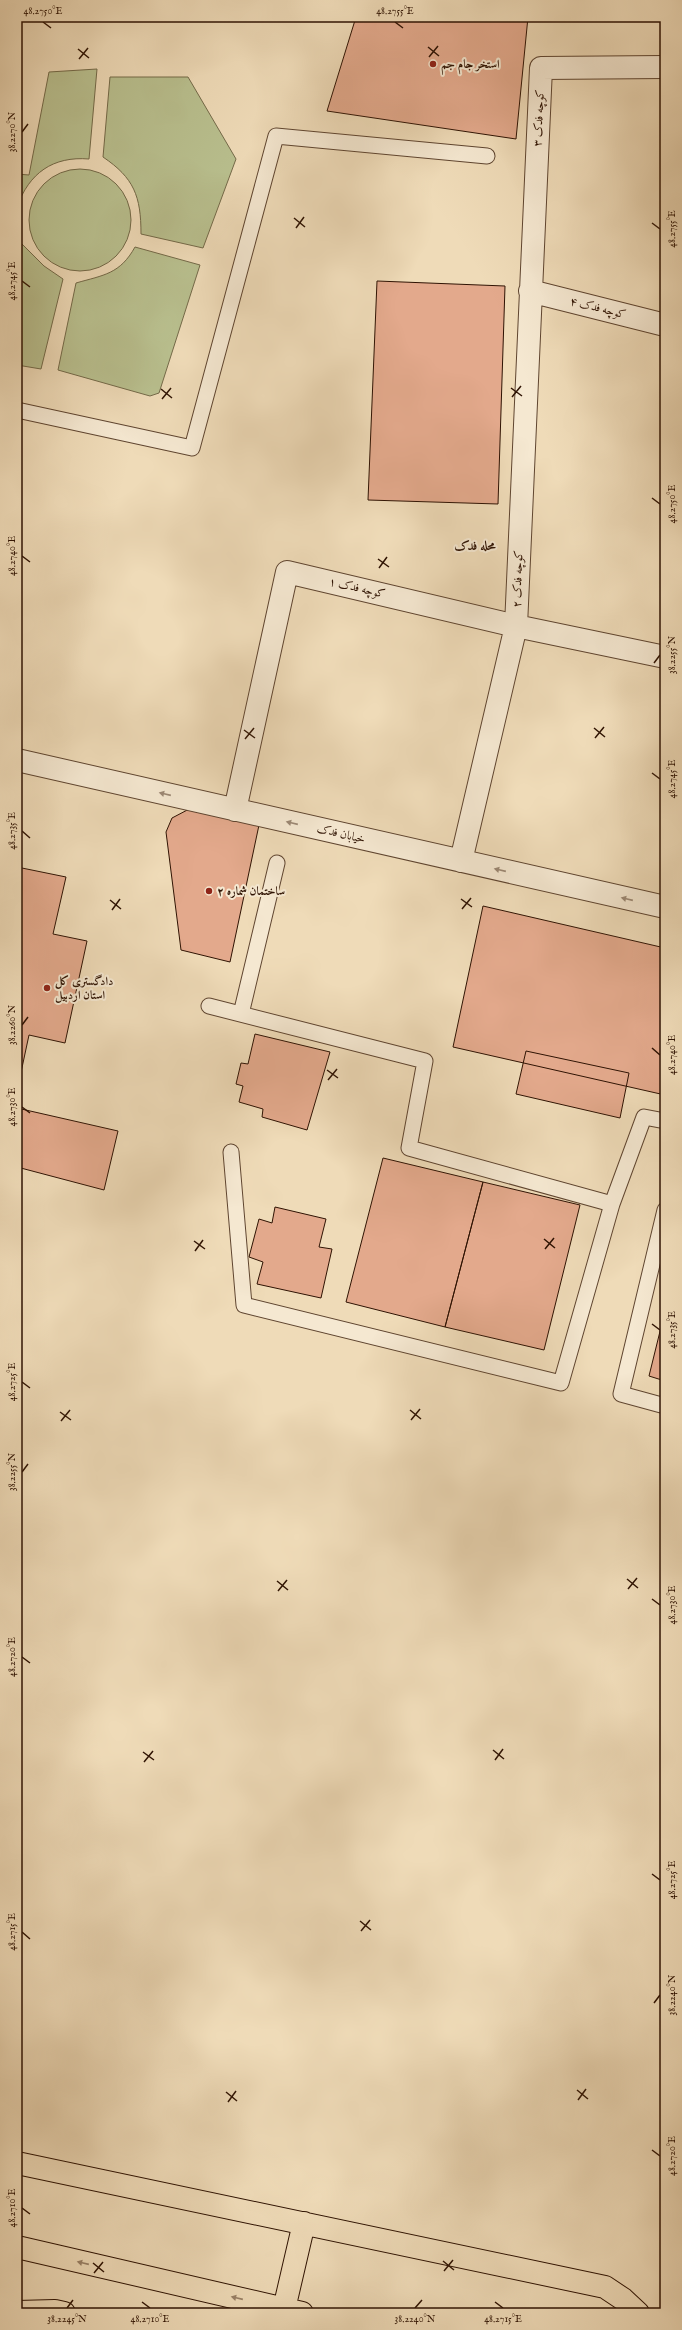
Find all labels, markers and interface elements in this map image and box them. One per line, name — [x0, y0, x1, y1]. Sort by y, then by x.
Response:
text: 48.2750°E — [24, 5, 62, 18]
text: 48.2755°E — [376, 5, 414, 18]
place label: استخر جام جم — [441, 57, 500, 75]
marker: استخر جام جم — [428, 59, 438, 69]
street label: کوچه فدک ۳ — [530, 89, 549, 147]
text: 38.2270°N — [6, 111, 19, 152]
text: 48.2755°E — [666, 210, 679, 248]
text: 48.2745°E — [6, 262, 19, 300]
street label: کوچه فدک ۴ — [568, 294, 628, 323]
text: 48.2750°E — [666, 485, 679, 523]
text: 48.2740°E — [6, 536, 19, 576]
district label: محله فدک — [454, 538, 497, 555]
street label: کوچه فدک ۲ — [510, 550, 527, 608]
street label: کوچه فدک ۱ — [327, 574, 387, 603]
text: 38.2255°N — [666, 636, 679, 674]
text: 48.2745°E — [666, 760, 679, 798]
one-way arrow — [159, 791, 171, 797]
text: 48.2735°E — [6, 812, 19, 850]
one-way arrow — [285, 819, 298, 825]
street label: خیابان فدک — [315, 821, 367, 847]
one-way arrow — [494, 867, 506, 873]
place label: ساختمان شماره ۲ — [217, 884, 285, 899]
marker: ساختمان شماره ۲ — [204, 886, 214, 896]
one-way arrow — [621, 895, 633, 901]
place label: دادگستری کل استان اردبیل — [55, 974, 113, 1003]
marker: دادگستری کل استان اردبیل — [42, 983, 52, 993]
text: 38.2260°N — [6, 1005, 19, 1045]
text: 48.2740°E — [666, 1035, 679, 1075]
text: 48.2730°E — [6, 1087, 19, 1126]
text: 48.2735°E — [666, 1311, 679, 1349]
text: 48.2725°E — [6, 1363, 19, 1401]
text: 38.2255°N — [6, 1453, 19, 1491]
text: 48.2730°E — [666, 1585, 679, 1624]
text: 48.2720°E — [6, 1637, 19, 1677]
text: 48.2725°E — [666, 1861, 679, 1899]
text: 48.2715°E — [6, 1913, 19, 1951]
text: 38.2240°N — [666, 1974, 679, 2015]
text: 48.2720°E — [666, 2136, 679, 2176]
text: 48.2710°E — [6, 2188, 19, 2227]
one-way arrow — [77, 2259, 89, 2265]
one-way arrow — [231, 2295, 243, 2301]
text: 38.2245°N — [47, 2313, 87, 2326]
text: 48.2710°E — [131, 2313, 170, 2326]
text: 38.2240°N — [395, 2313, 436, 2326]
text: 48.2715°E — [484, 2313, 522, 2326]

